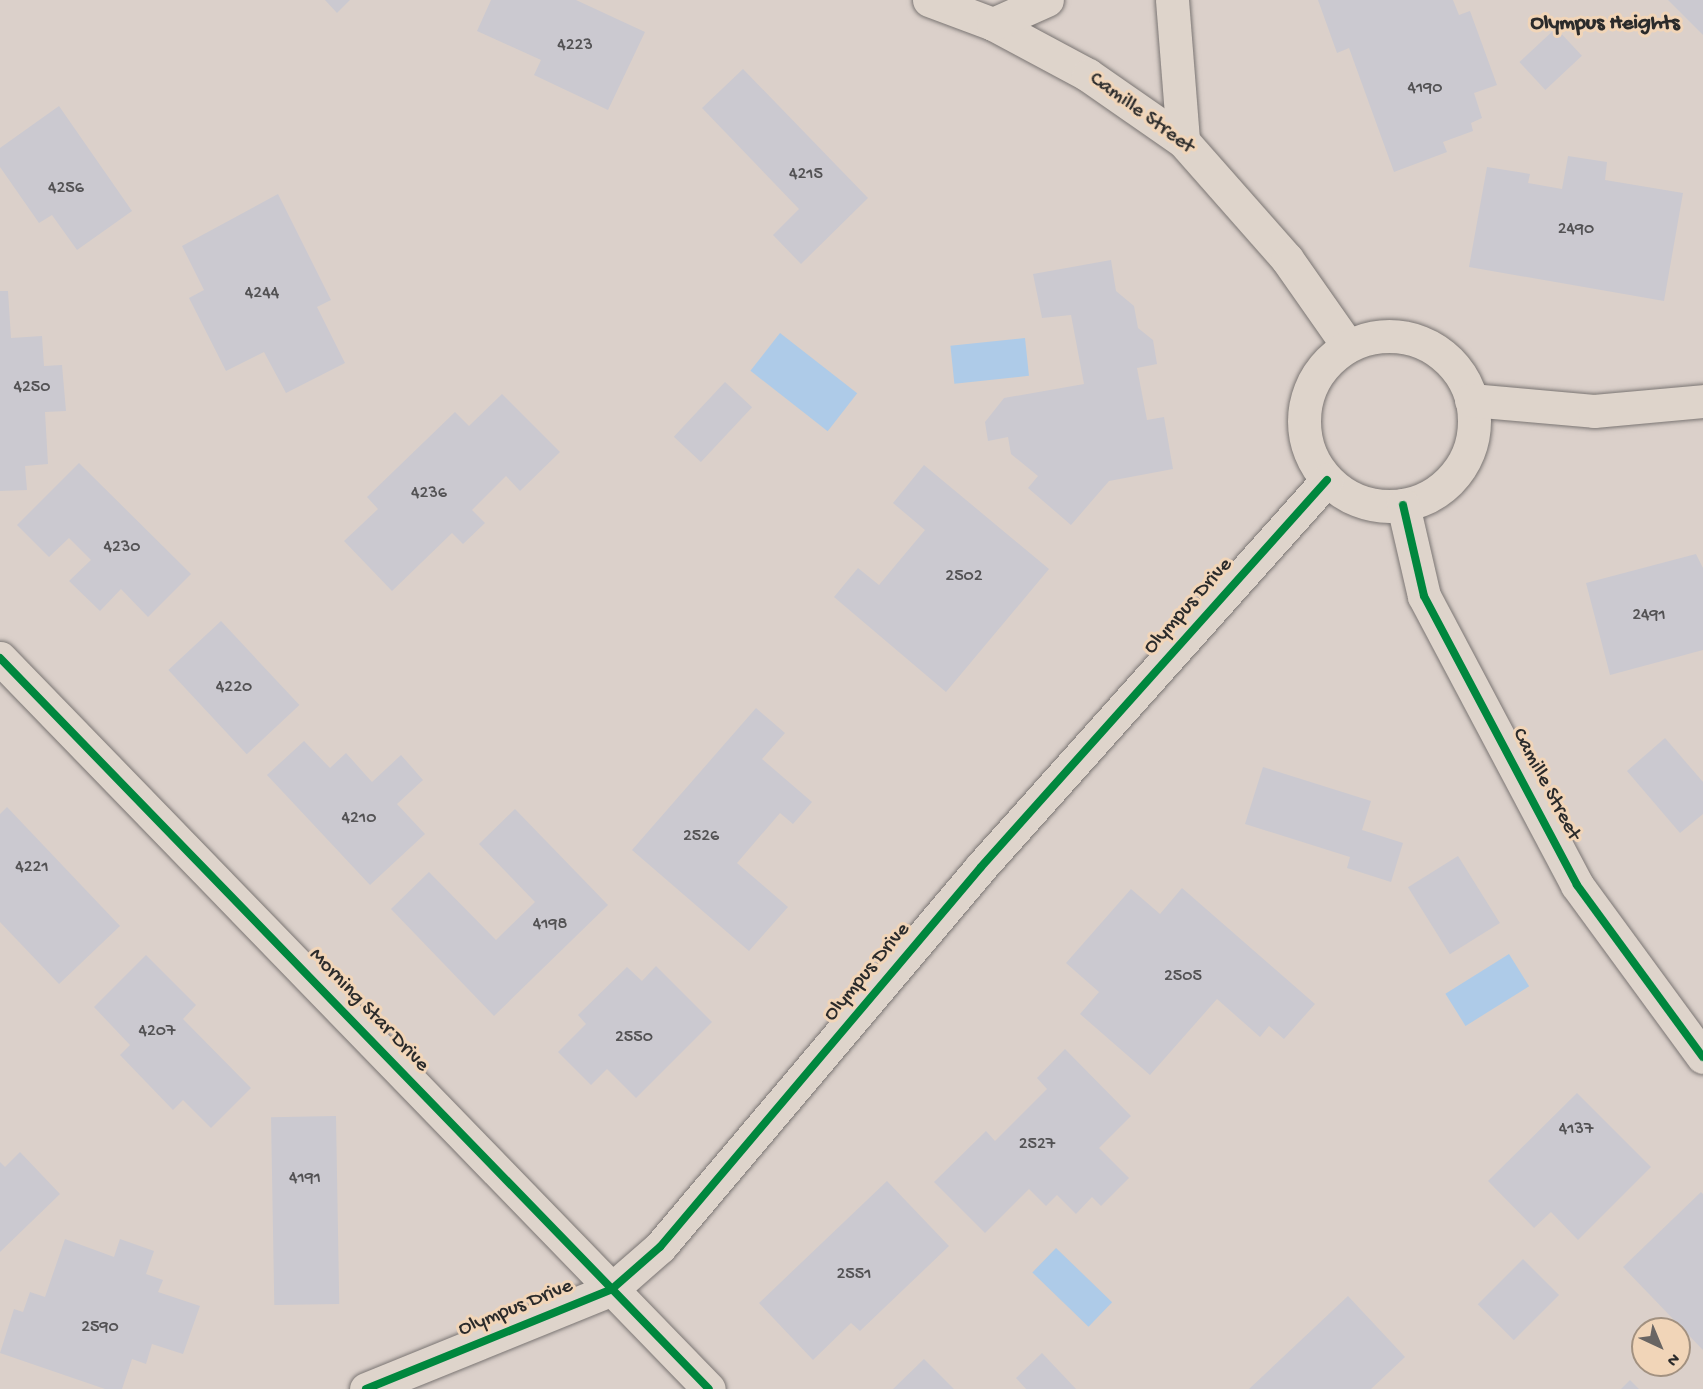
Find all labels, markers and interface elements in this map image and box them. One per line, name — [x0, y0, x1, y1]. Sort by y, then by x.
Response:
district label: Olympus Heights — [1530, 12, 1680, 38]
house number: 4223 — [557, 35, 593, 57]
street label: Camille Street — [1084, 67, 1198, 161]
house number: 4190 — [1407, 78, 1443, 100]
house number: 4215 — [789, 164, 823, 186]
house number: 4256 — [48, 178, 84, 200]
house number: 2490 — [1558, 219, 1594, 241]
house number: 4244 — [245, 283, 279, 305]
house number: 4250 — [13, 377, 51, 399]
house number: 4236 — [411, 483, 447, 505]
house number: 4230 — [104, 537, 140, 559]
street label: Olympus Drive — [1139, 554, 1239, 660]
house number: 2502 — [945, 566, 983, 588]
house number: 2491 — [1632, 605, 1666, 627]
house number: 4220 — [216, 677, 252, 699]
street label: Camille Street — [1505, 725, 1585, 845]
house number: 4210 — [342, 808, 376, 830]
house number: 2526 — [683, 826, 719, 848]
house number: 4221 — [15, 857, 49, 879]
house number: 4198 — [533, 914, 567, 936]
street label: Olympus Drive — [819, 918, 917, 1028]
street label: Morning Star Drive — [303, 944, 433, 1078]
house number: 2505 — [1164, 966, 1202, 988]
house number: 4207 — [139, 1021, 175, 1043]
house number: 2550 — [615, 1027, 653, 1049]
house number: 4137 — [1559, 1119, 1593, 1141]
house number: 2527 — [1019, 1134, 1055, 1156]
house number: 4191 — [289, 1168, 321, 1190]
house number: 2551 — [836, 1264, 872, 1286]
street label: Olympus Drive — [455, 1275, 577, 1343]
house number: 2590 — [81, 1317, 119, 1339]
north arrow — [1631, 1317, 1691, 1377]
text: N — [1662, 1348, 1683, 1369]

